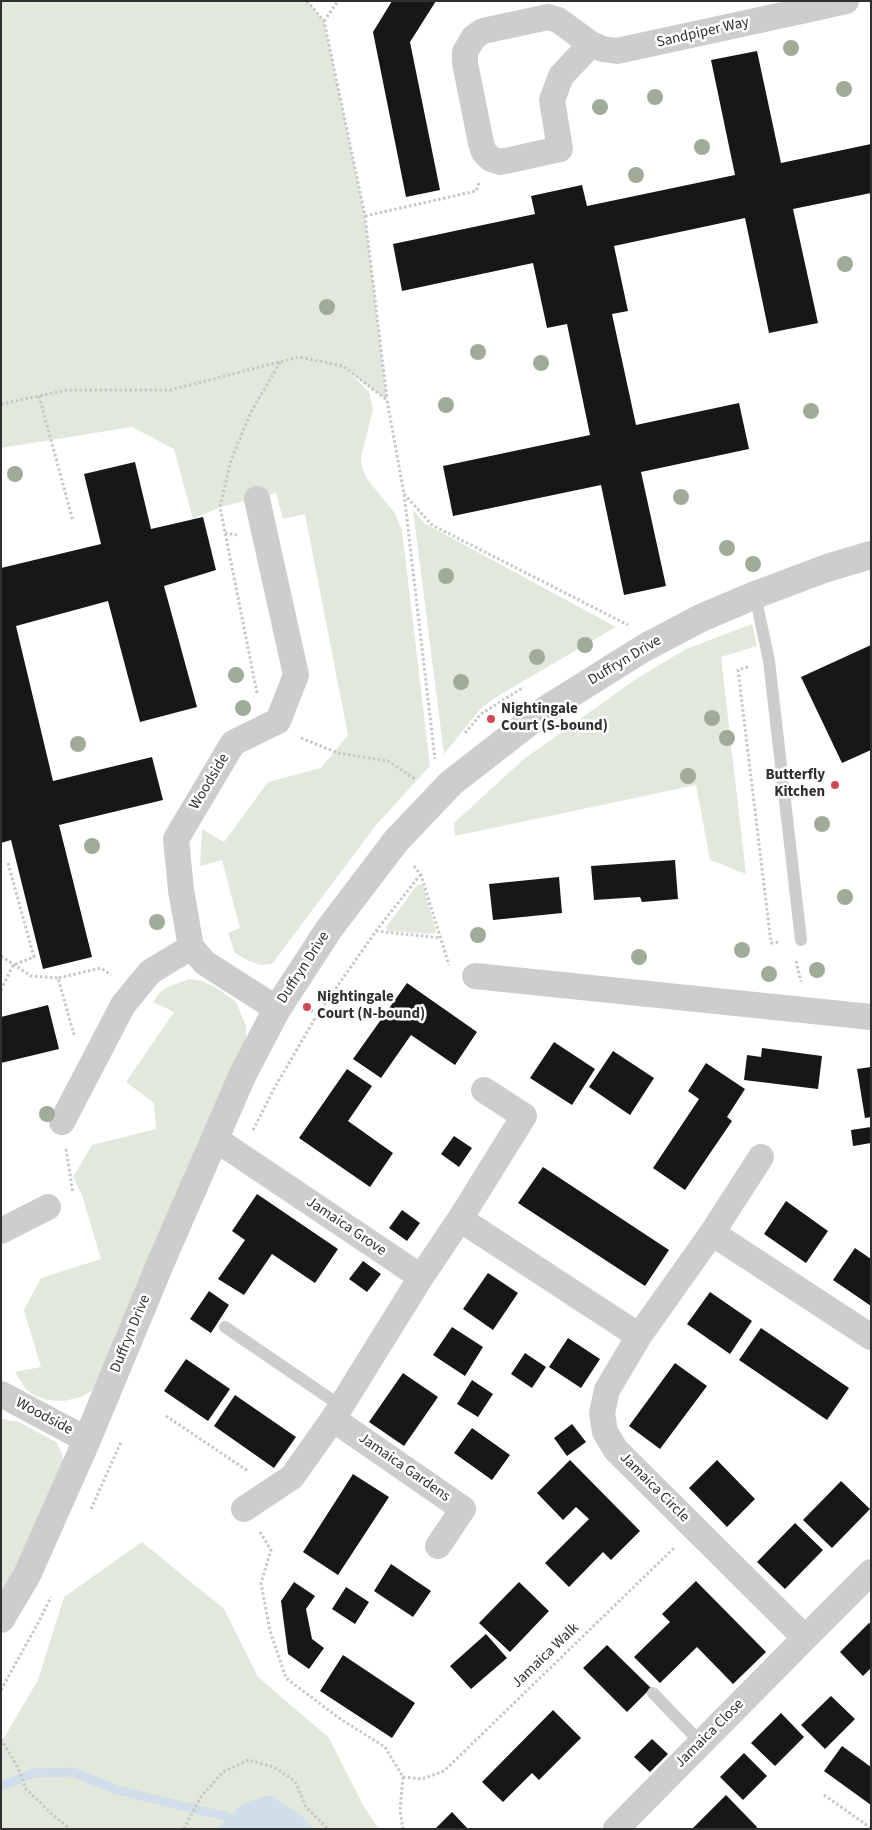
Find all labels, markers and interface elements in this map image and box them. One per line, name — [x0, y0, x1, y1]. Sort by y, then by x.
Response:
street label: Sandpiper Way — [655, 14, 751, 52]
street label: Duffryn Drive — [585, 632, 665, 690]
place label: Nightingale Court (S-bound) — [501, 701, 608, 736]
marker: Nightingale Court (S-bound) — [485, 713, 497, 725]
street label: Woodside — [186, 751, 234, 813]
place label: Butterfly Kitchen — [766, 767, 825, 802]
marker: Butterfly Kitchen — [829, 779, 841, 791]
street label: Duffryn Drive — [274, 929, 334, 1007]
place label: Nightingale Court (N-bound) — [317, 989, 425, 1024]
marker: Nightingale Court (N-bound) — [301, 1001, 313, 1013]
street label: Jamaica Grove — [303, 1194, 389, 1260]
street label: Duffryn Drive — [107, 1292, 155, 1376]
street label: Woodside — [12, 1394, 76, 1440]
street label: Jamaica Gardens — [355, 1430, 453, 1506]
street label: Jamaica Circle — [615, 1449, 693, 1527]
street label: Jamaica Walk — [509, 1620, 583, 1692]
street label: Jamaica Close — [672, 1696, 748, 1772]

